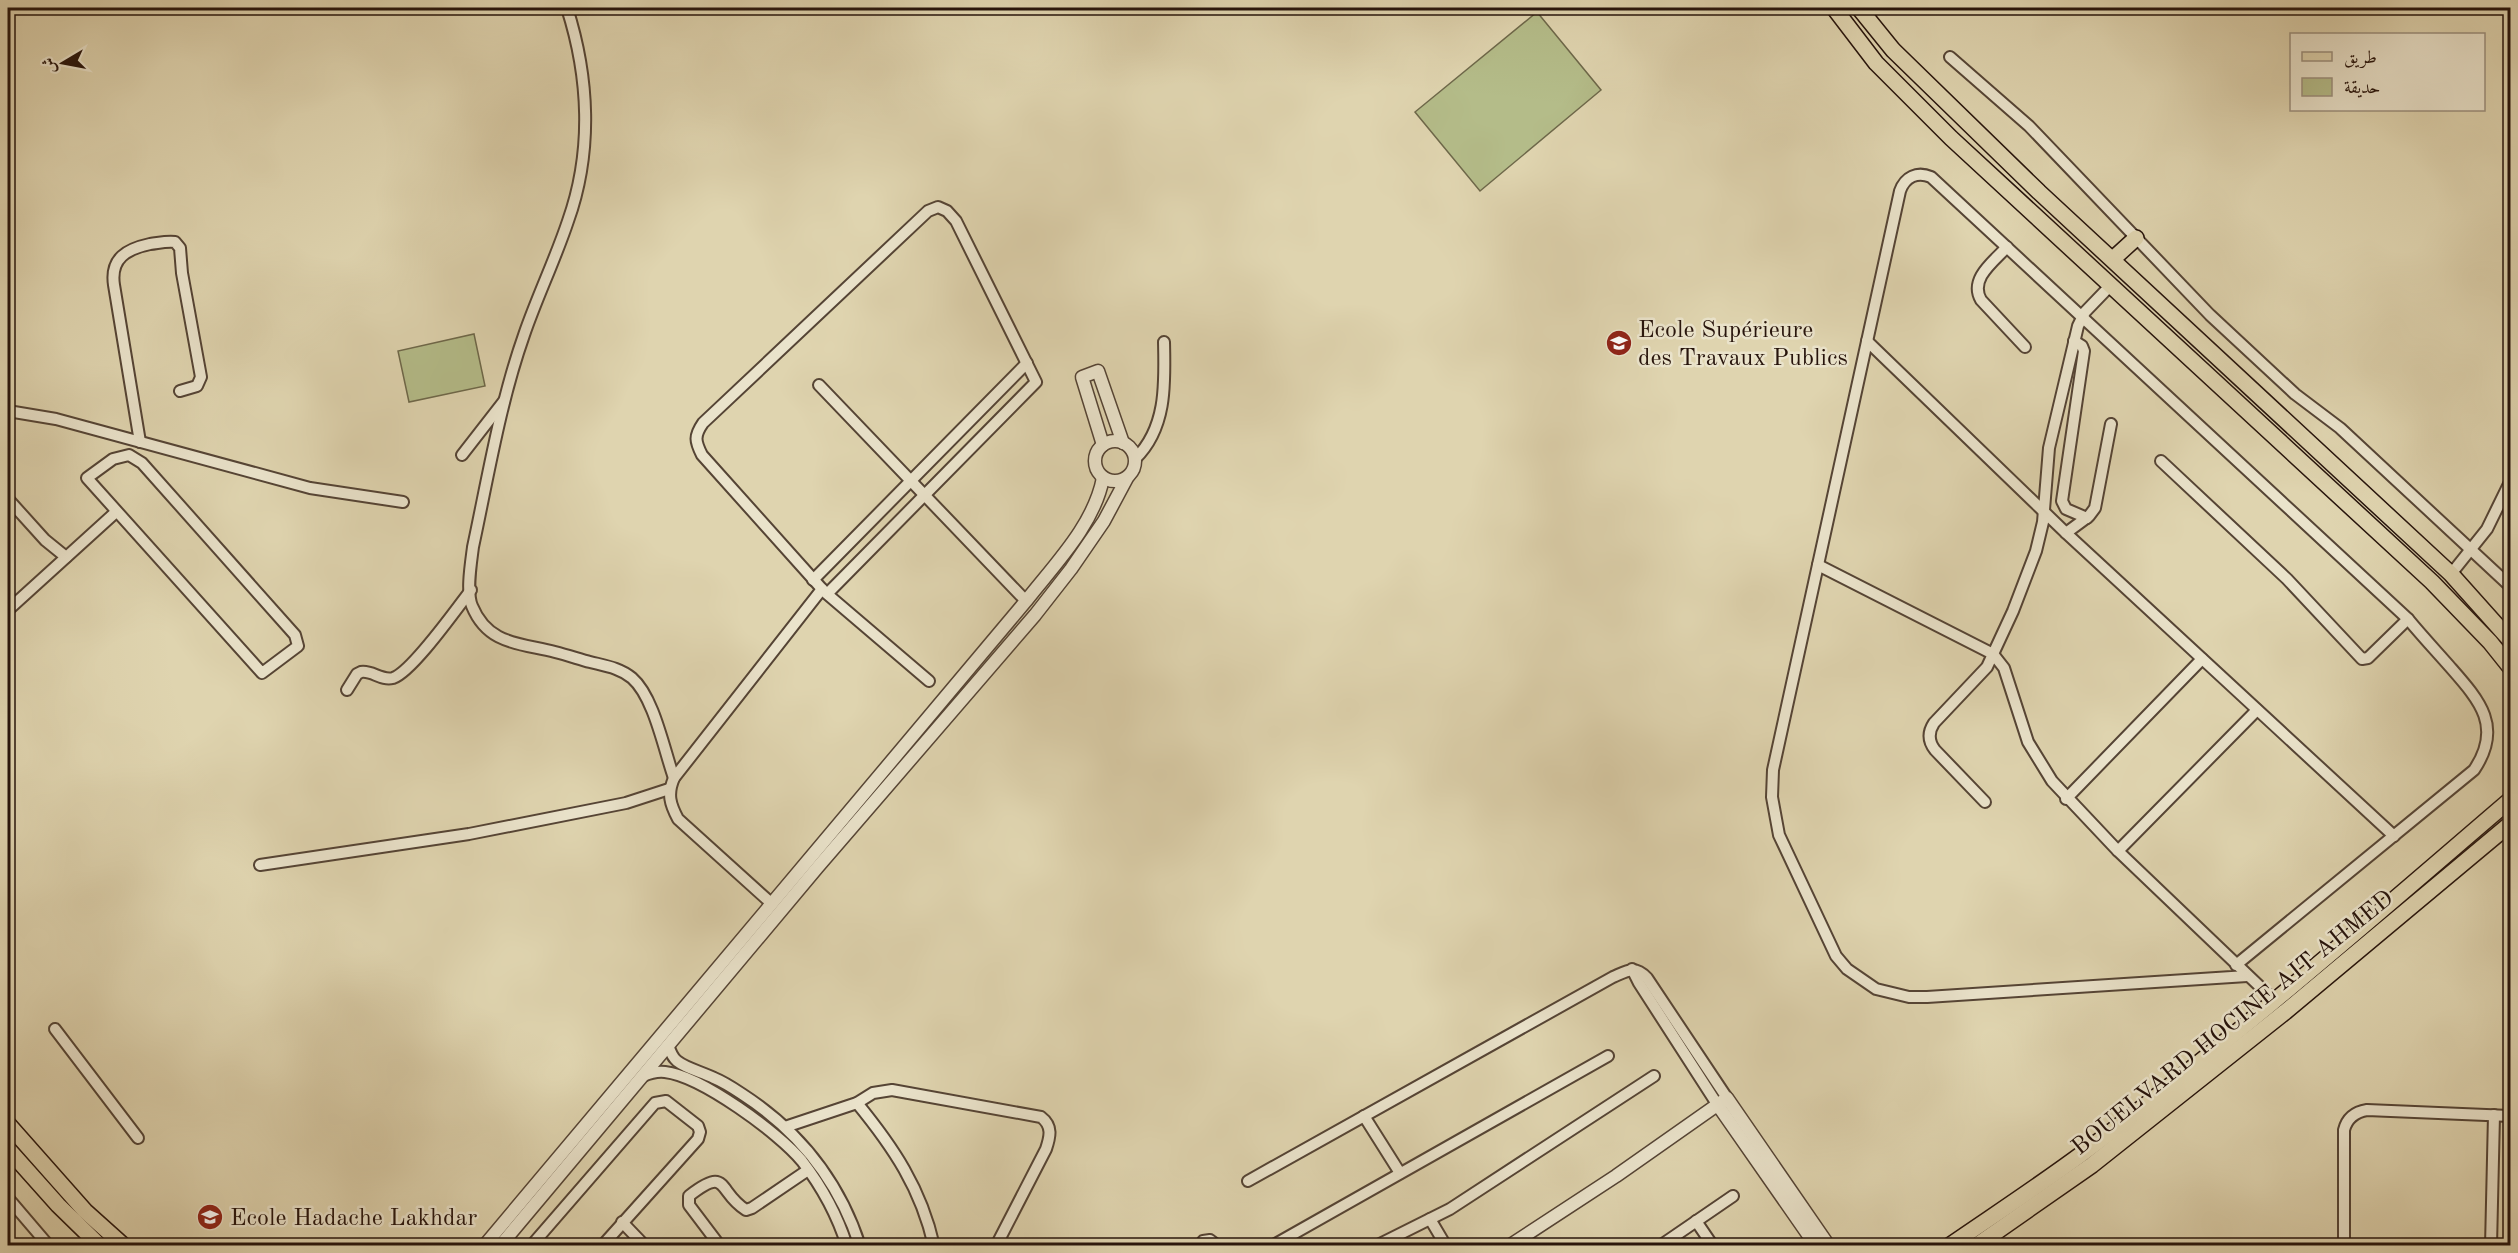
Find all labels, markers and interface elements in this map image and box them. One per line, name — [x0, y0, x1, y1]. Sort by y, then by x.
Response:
north arrow — [33, 33, 93, 93]
legend — [2290, 33, 2485, 111]
text: طريق — [2344, 49, 2377, 69]
text: ش — [41, 56, 59, 74]
text: حديقة — [2344, 79, 2380, 98]
place label: Ecole Supérieure des Travaux Publics — [1638, 319, 1848, 371]
school or university icon: Ecole Supérieure des Travaux Publics — [1604, 328, 1634, 358]
street label: BOUELVARD HOCINE AIT AHMED — [2068, 886, 2399, 1161]
school or university icon: Ecole Hadache Lakhdar — [195, 1202, 225, 1232]
place label: Ecole Hadache Lakhdar — [230, 1207, 477, 1231]

